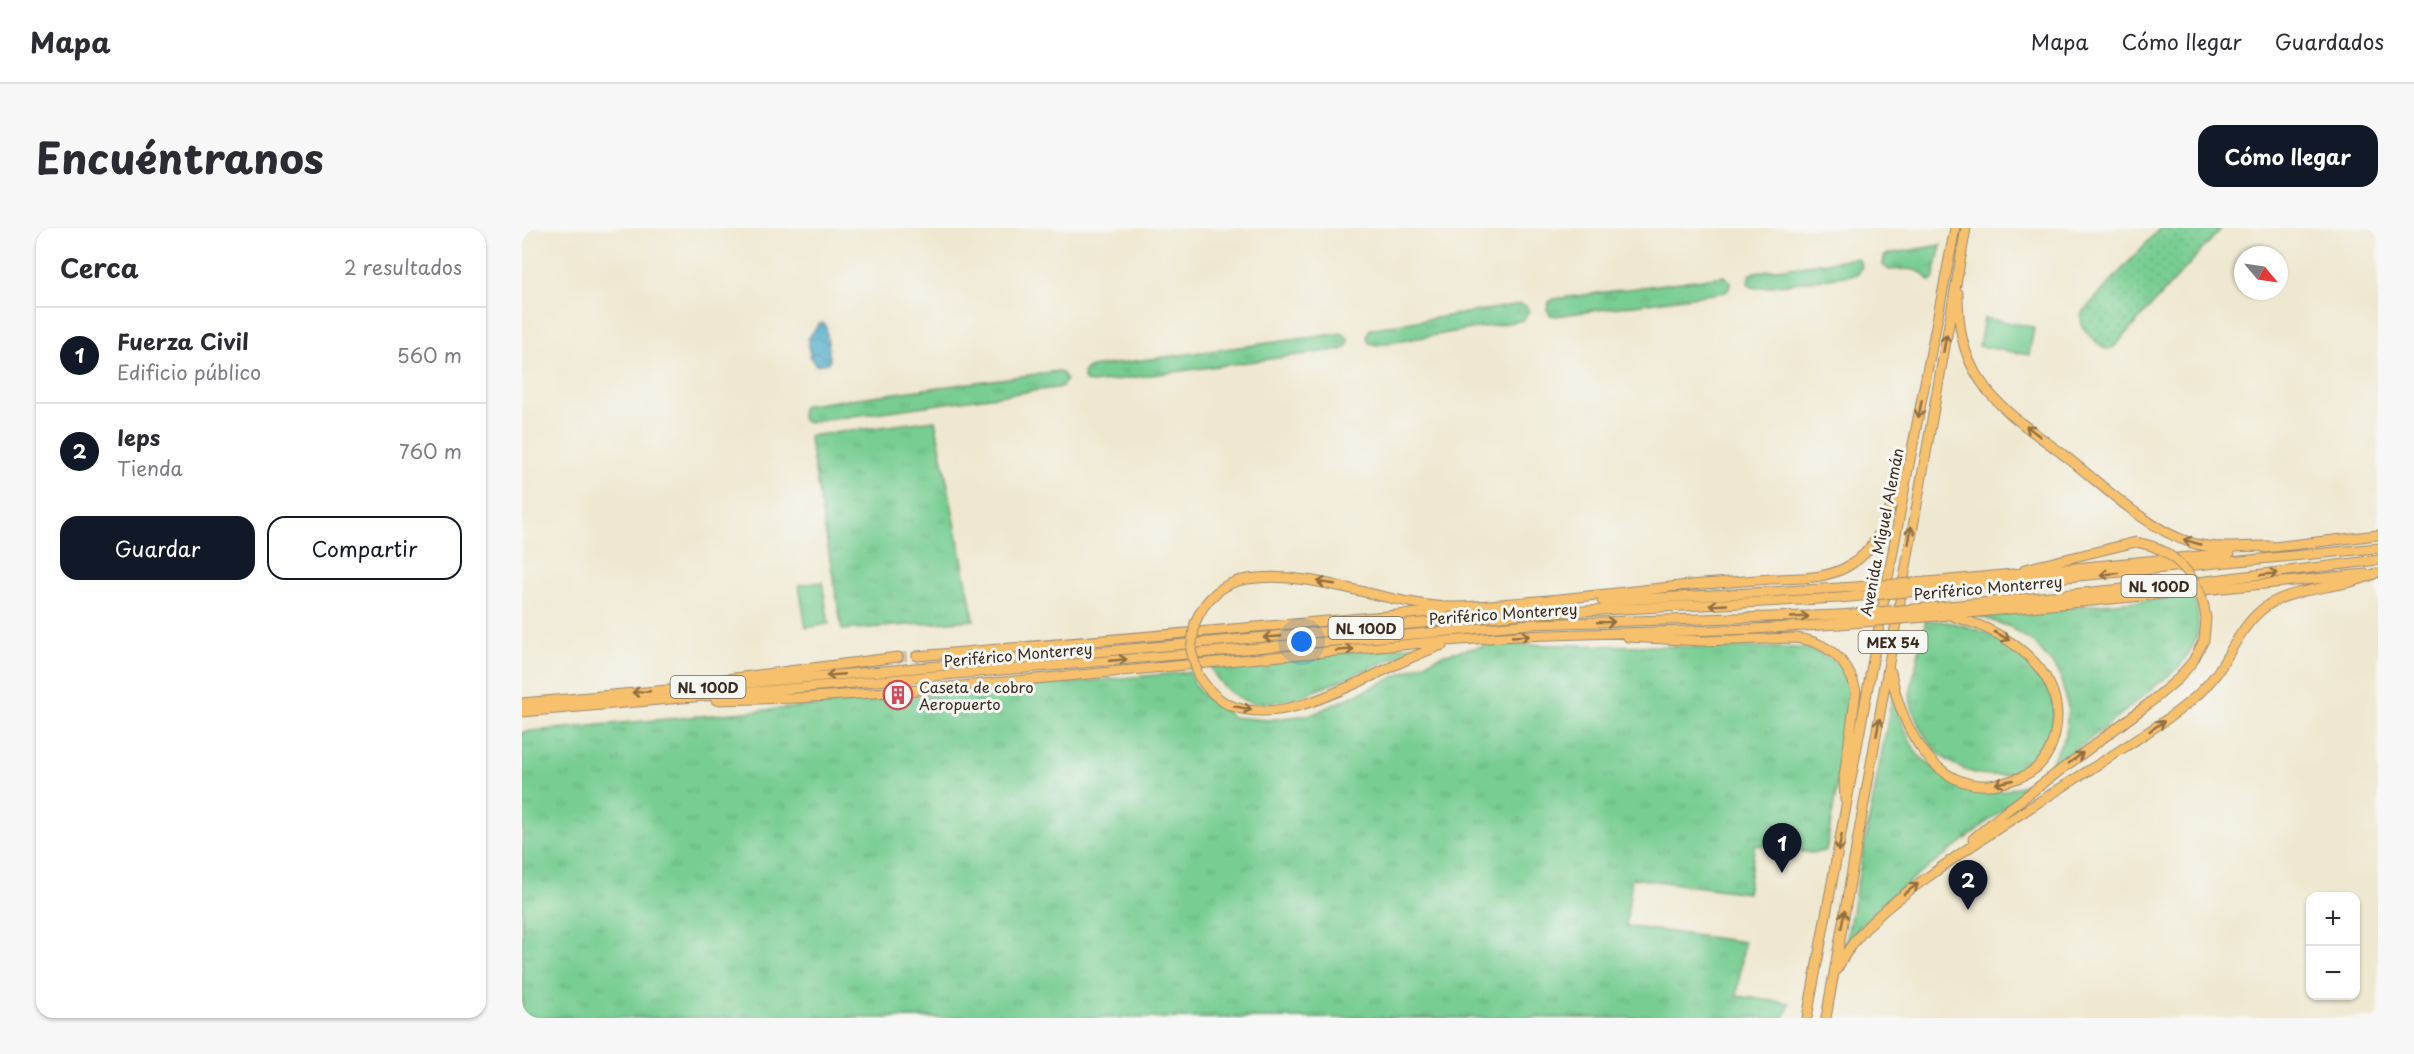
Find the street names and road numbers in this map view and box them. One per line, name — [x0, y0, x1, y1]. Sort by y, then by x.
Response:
street label: Avenida Miguel Alemán — [1853, 446, 1909, 618]
street label: Periférico Monterrey — [1913, 569, 2063, 605]
road number: NL 100D — [2122, 575, 2196, 597]
street label: Periférico Monterrey — [1428, 596, 1578, 630]
road number: NL 100D — [1328, 617, 1404, 639]
road number: MEX 54 — [1858, 631, 1928, 653]
street label: Periférico Monterrey — [943, 636, 1093, 672]
road number: NL 100D — [670, 676, 746, 698]

